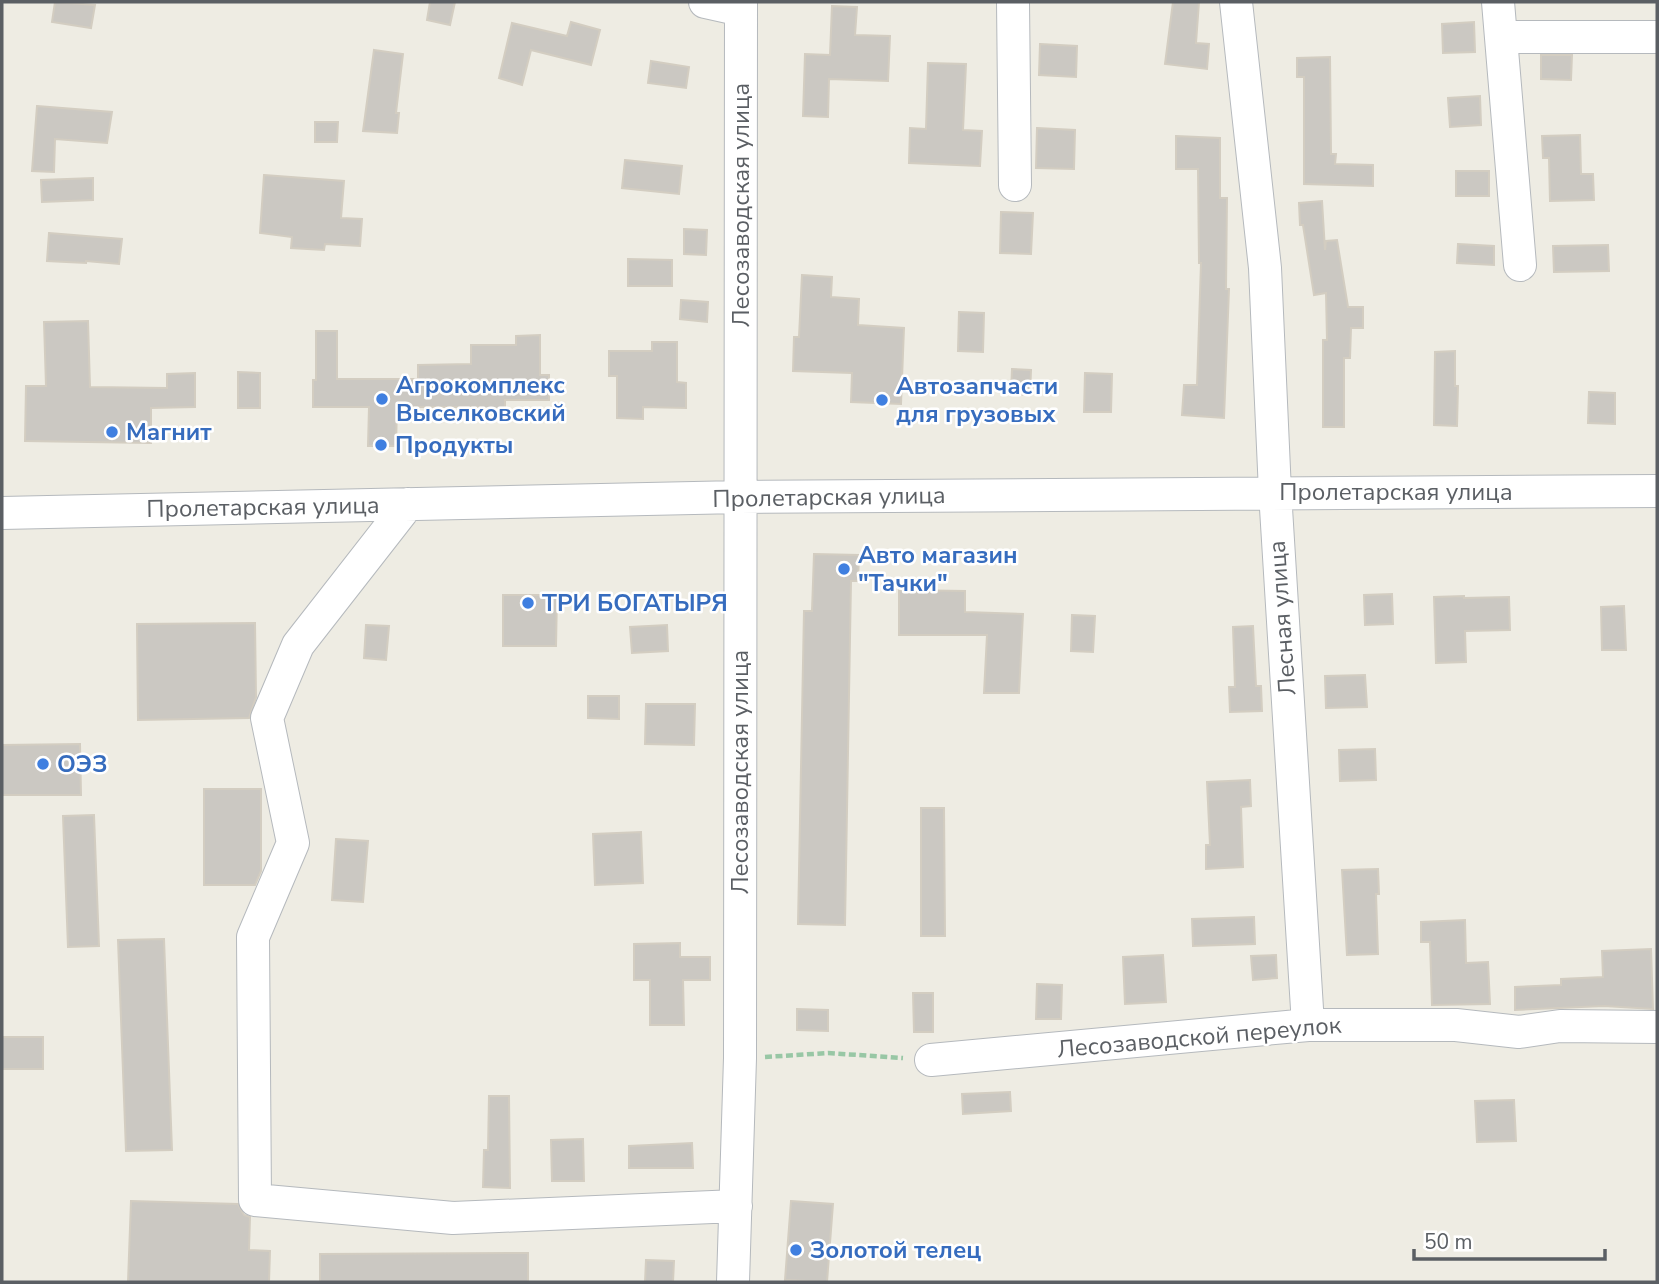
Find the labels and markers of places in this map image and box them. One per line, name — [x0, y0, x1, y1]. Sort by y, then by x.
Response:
place label: Агрокомплекс Выселковский — [396, 369, 566, 429]
place label: Автозапчасти для грузовых — [896, 370, 1058, 430]
marker: Агрокомплекс Выселковский — [374, 391, 390, 407]
marker: Автозапчасти для грузовых — [874, 392, 890, 408]
place label: Магнит — [126, 416, 212, 448]
marker: Магнит — [104, 424, 120, 440]
place label: Продукты — [395, 429, 514, 461]
marker: Продукты — [373, 437, 389, 453]
place label: Авто магазин "Тачки" — [858, 539, 1017, 599]
marker: Авто магазин "Тачки" — [836, 561, 852, 577]
place label: ТРИ БОГАТЫРЯ — [542, 587, 728, 619]
marker: ТРИ БОГАТЫРЯ — [520, 595, 536, 611]
place label: ОЭЗ — [57, 748, 107, 780]
marker: ОЭЗ — [35, 756, 51, 772]
place label: Золотой телец — [810, 1234, 981, 1266]
marker: Золотой телец — [788, 1242, 804, 1258]

